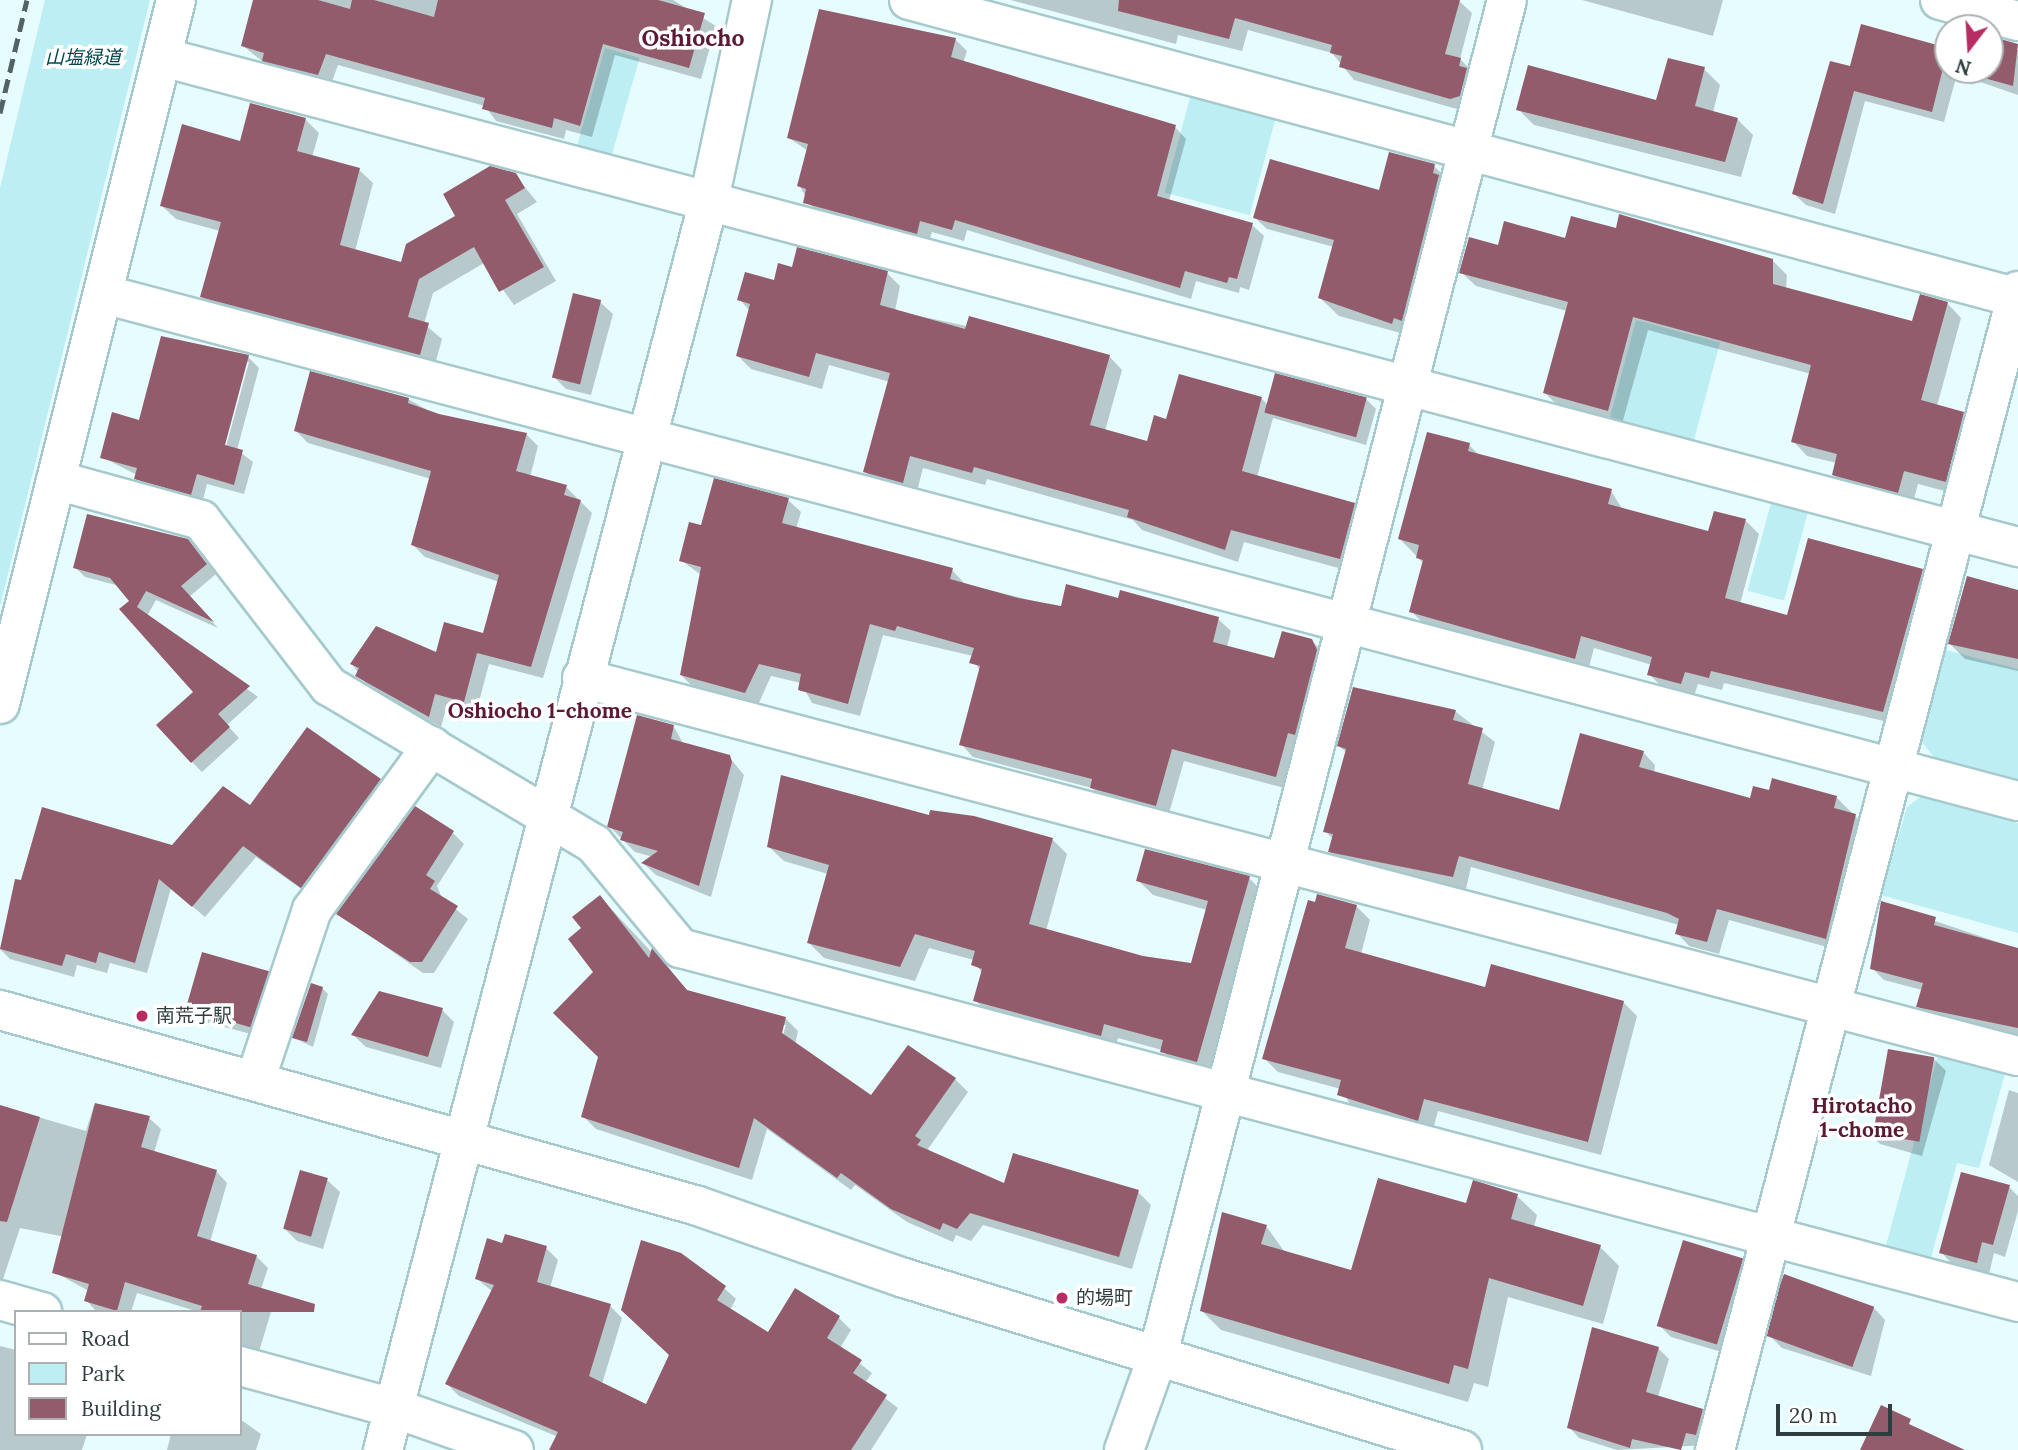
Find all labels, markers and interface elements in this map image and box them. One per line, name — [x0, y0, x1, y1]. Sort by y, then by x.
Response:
north arrow — [1934, 14, 2004, 84]
district label: Oshiocho — [642, 24, 744, 52]
park label: 山塩緑道 — [45, 47, 121, 69]
text: N — [1953, 54, 1974, 81]
district label: Oshiocho 1-chome — [448, 698, 632, 724]
place label: 南荒子駅 — [156, 1005, 232, 1027]
marker: 南荒子駅 — [134, 1008, 150, 1024]
district label: Hirotacho 1-chome — [1812, 1093, 1912, 1143]
place label: 的場町 — [1076, 1287, 1133, 1309]
marker: 的場町 — [1054, 1290, 1070, 1306]
legend — [14, 1310, 242, 1436]
text: Road — [81, 1325, 130, 1352]
text: Park — [81, 1360, 125, 1387]
scale bar — [1780, 1390, 1896, 1434]
text: Building — [81, 1395, 161, 1422]
text: 20 m — [1789, 1402, 1838, 1429]

